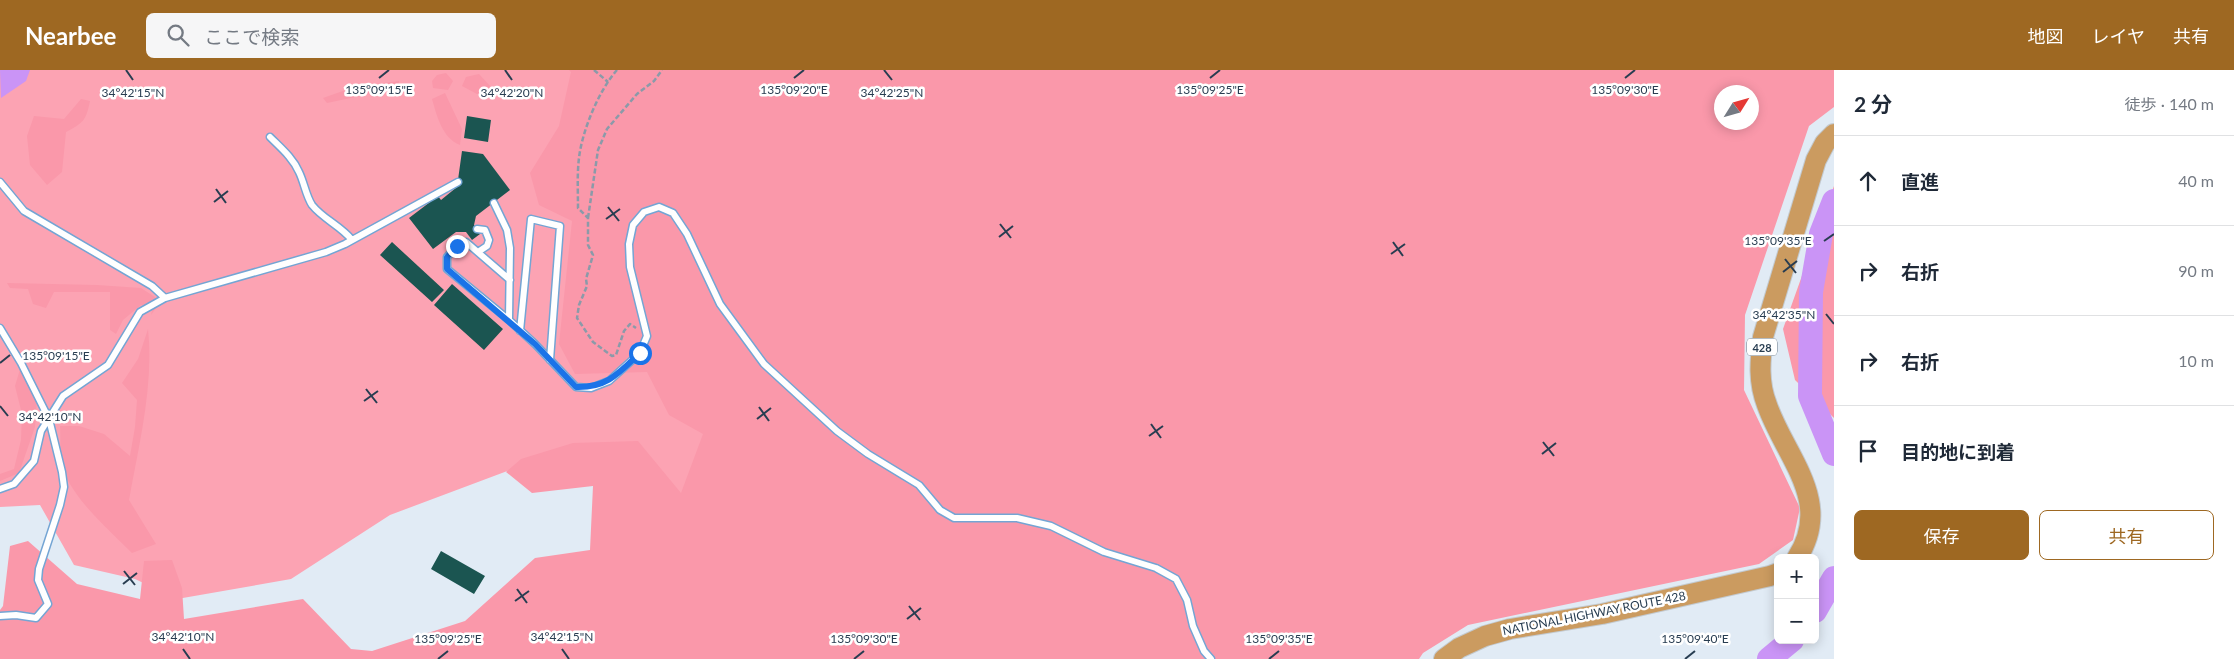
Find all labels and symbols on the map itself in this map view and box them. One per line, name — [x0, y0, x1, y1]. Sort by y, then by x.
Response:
text: 135°09'15"E — [345, 82, 413, 97]
text: 135°09'20"E — [760, 82, 828, 97]
text: 135°09'25"E — [1176, 82, 1244, 97]
text: 135°09'30"E — [1591, 82, 1659, 97]
text: 34°42'15"N — [102, 85, 164, 100]
text: 34°42'20"N — [481, 85, 543, 100]
text: 34°42'25"N — [861, 85, 923, 100]
north arrow — [1714, 85, 1759, 130]
text: 135°09'35"E — [1744, 233, 1812, 248]
route end — [446, 235, 469, 258]
text: 34°42'35"N — [1753, 307, 1815, 322]
road number: 428 — [1747, 338, 1777, 356]
route start — [629, 342, 652, 365]
text: 135°09'15"E — [22, 348, 90, 363]
text: 34°42'10"N — [19, 409, 81, 424]
street label: NATIONAL HIGHWAY ROUTE 428 — [1501, 588, 1687, 638]
text: 34°42'10"N — [152, 629, 214, 644]
text: 34°42'15"N — [531, 629, 593, 644]
text: 135°09'25"E — [414, 631, 482, 646]
text: 135°09'30"E — [830, 631, 898, 646]
text: 135°09'35"E — [1245, 631, 1313, 646]
text: 135°09'40"E — [1661, 631, 1729, 646]

